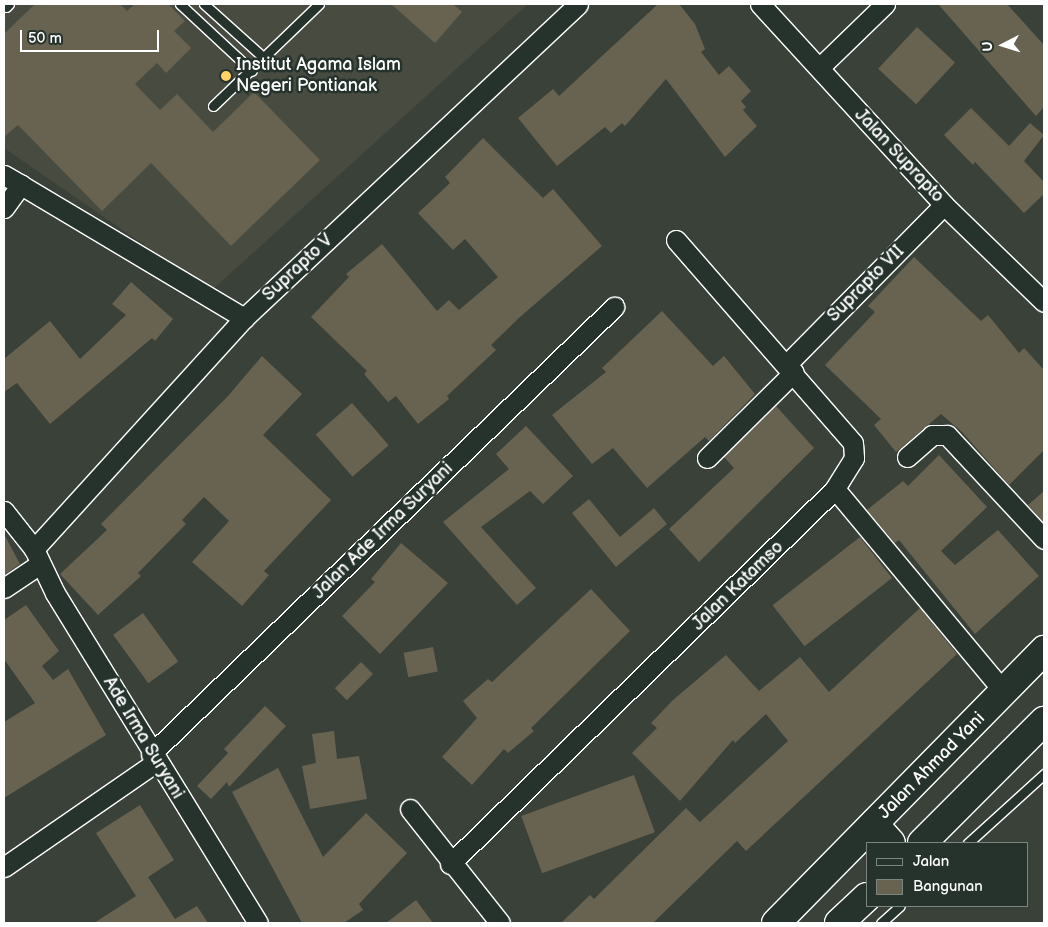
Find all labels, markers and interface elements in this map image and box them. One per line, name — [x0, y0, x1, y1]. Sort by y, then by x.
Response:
scale bar — [22, 20, 161, 52]
north arrow — [978, 20, 1028, 70]
text: 50 m — [28, 29, 62, 48]
text: U — [979, 41, 996, 52]
place label: Institut Agama Islam Negeri Pontianak — [236, 55, 401, 98]
marker: Institut Agama Islam Negeri Pontianak — [220, 70, 232, 82]
street label: Jalan Suprapto — [850, 104, 948, 208]
street label: Suprapto V — [258, 230, 338, 306]
street label: Suprapto VII — [823, 241, 909, 327]
street label: Jalan Ade Irma Suryani — [308, 458, 458, 604]
street label: Jalan Katamso — [688, 537, 788, 635]
street label: Ade Irma Suryani — [98, 673, 188, 803]
street label: Jalan Ahmad Yani — [874, 708, 990, 824]
legend — [866, 842, 1028, 907]
text: Jalan — [913, 852, 949, 871]
text: Bangunan — [913, 877, 983, 896]

